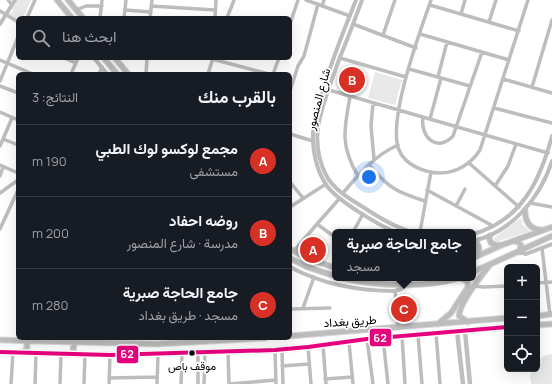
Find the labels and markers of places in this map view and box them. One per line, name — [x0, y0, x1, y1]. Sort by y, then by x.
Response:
pin: B — [339, 65, 365, 95]
pin: A — [300, 235, 326, 265]
pin: C — [391, 294, 417, 324]
marker: موقف باص — [187, 348, 197, 358]
place label: موقف باص — [168, 358, 216, 373]

